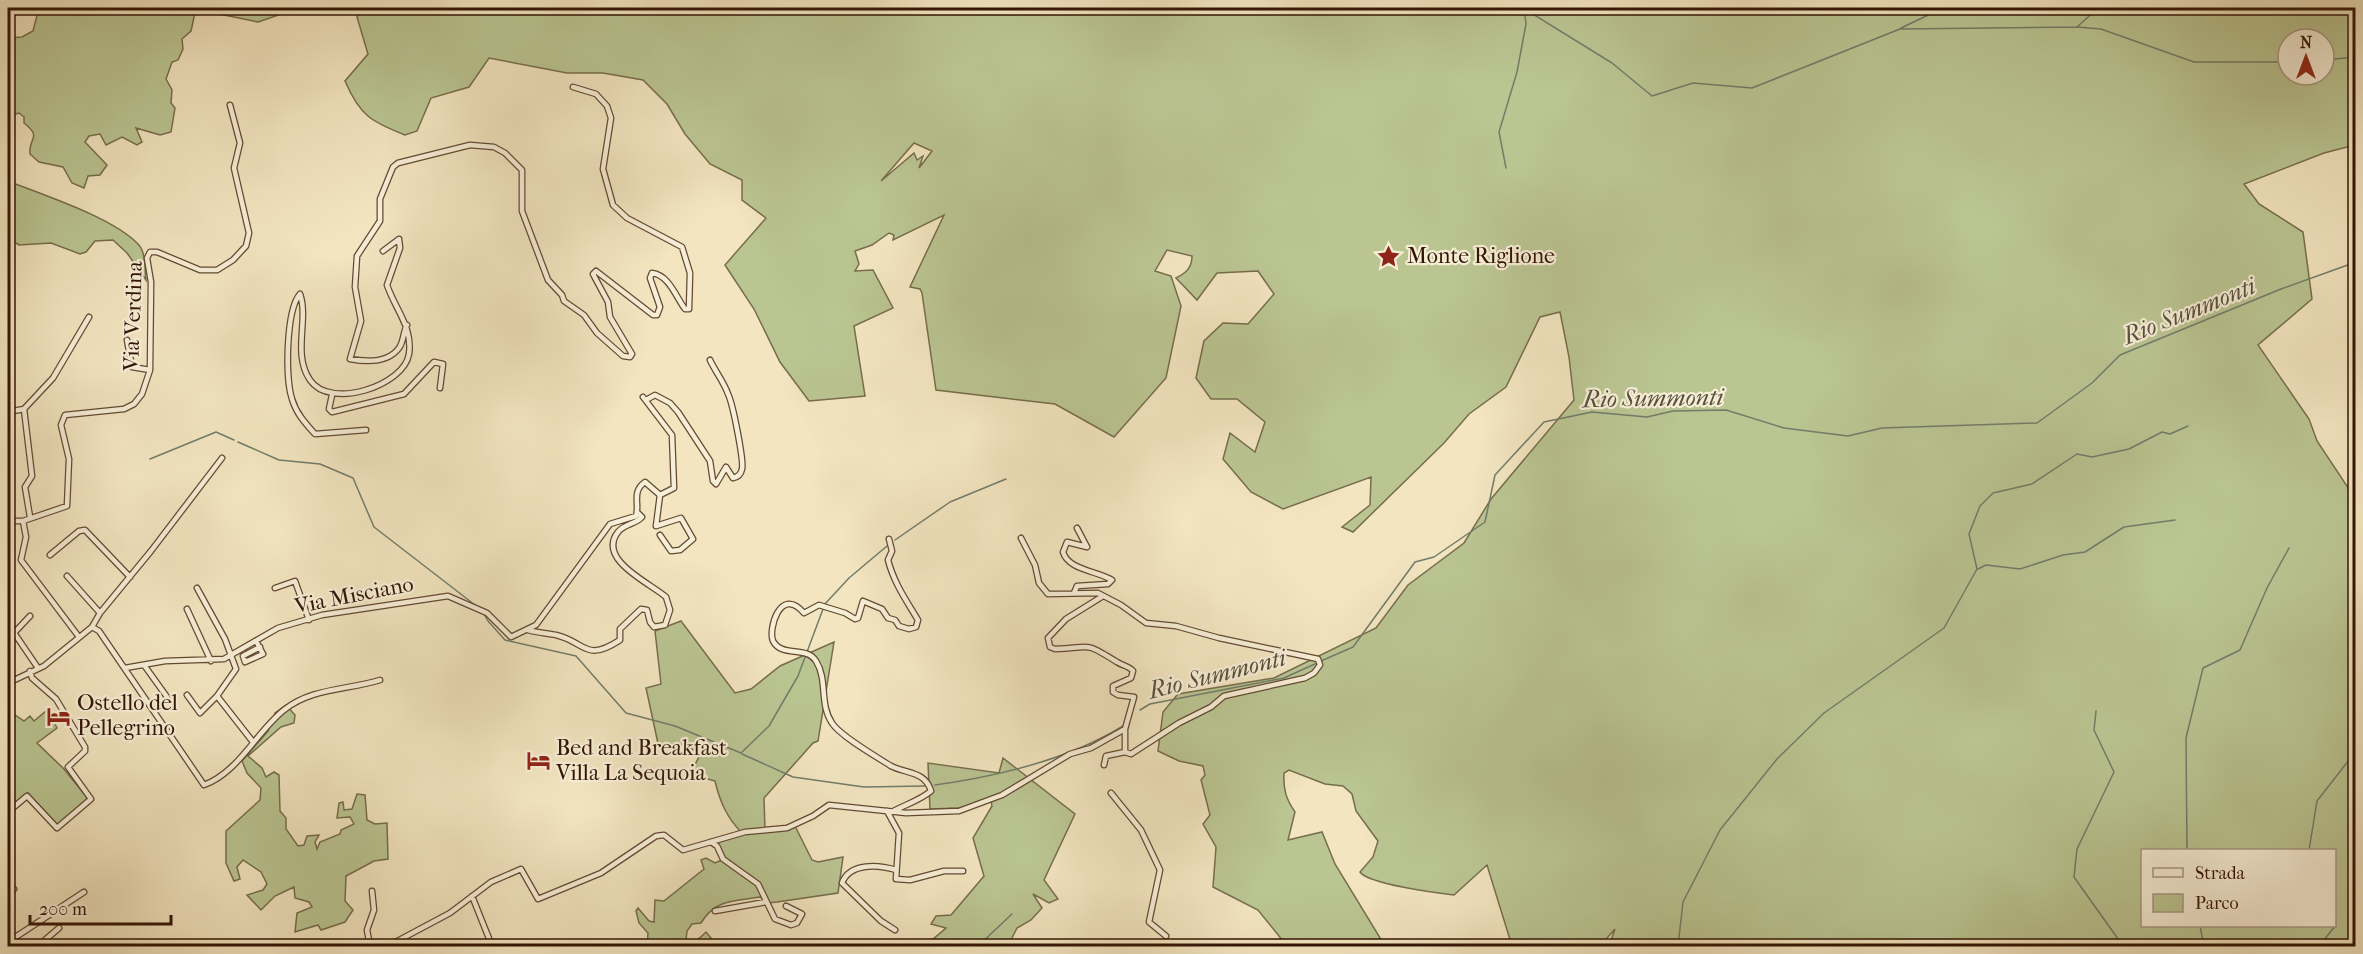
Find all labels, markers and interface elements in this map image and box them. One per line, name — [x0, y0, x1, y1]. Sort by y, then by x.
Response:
north arrow — [2276, 27, 2336, 87]
text: N — [2300, 33, 2313, 52]
place icon: Monte Riglione — [1376, 243, 1402, 269]
place label: Monte Riglione — [1407, 243, 1555, 269]
street label: Via Verdina — [118, 260, 148, 372]
water label: Rio Summonti — [2117, 271, 2261, 351]
water label: Rio Summonti — [1580, 383, 1726, 413]
street label: Via Misciano — [291, 571, 416, 619]
water label: Rio Summonti — [1143, 643, 1291, 705]
place label: Ostello del Pellegrino — [77, 690, 178, 741]
hotel icon: Ostello del Pellegrino — [46, 703, 72, 729]
place label: Bed and Breakfast Villa La Sequoia — [555, 735, 727, 786]
hotel icon: Bed and Breakfast Villa La Sequoia — [525, 748, 551, 774]
legend — [2141, 849, 2336, 927]
text: Strada — [2195, 863, 2246, 884]
scale bar — [30, 888, 171, 926]
text: Parco — [2195, 893, 2239, 914]
text: 200 m — [39, 899, 87, 920]

